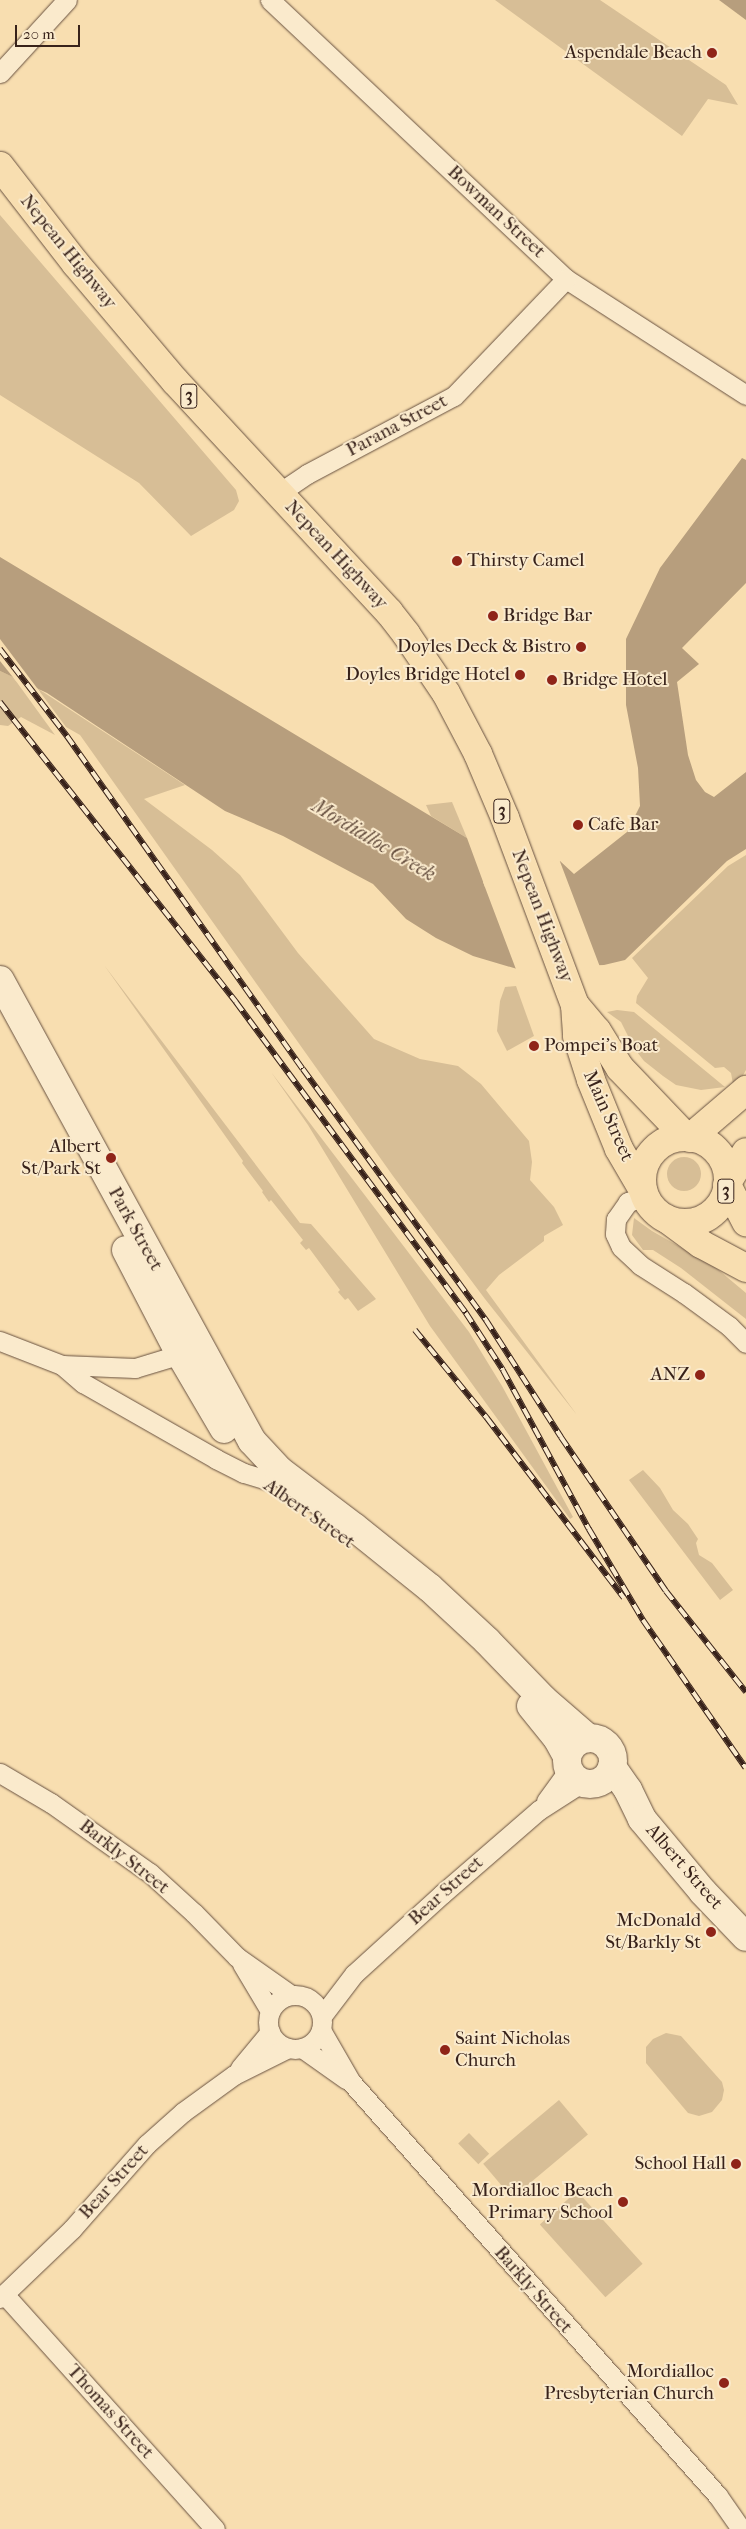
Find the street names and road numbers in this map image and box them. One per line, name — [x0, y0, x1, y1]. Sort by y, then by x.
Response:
street label: Bowman Street — [442, 161, 550, 263]
street label: Nepean Highway — [15, 190, 121, 314]
road number: 3 — [180, 381, 198, 412]
street label: Parana Street — [343, 390, 451, 462]
street label: Nepean Highway — [280, 496, 392, 614]
road number: 3 — [493, 796, 511, 826]
street label: Nepean Highway — [506, 846, 578, 986]
street label: Main Street — [578, 1067, 638, 1165]
road number: 3 — [717, 1176, 735, 1206]
street label: Park Street — [103, 1183, 167, 1275]
street label: Albert Street — [259, 1474, 359, 1554]
street label: Barkly Street — [74, 1815, 174, 1899]
street label: Albert Street — [641, 1820, 727, 1914]
street label: Bear Street — [404, 1851, 488, 1931]
street label: Bear Street — [74, 2140, 154, 2224]
street label: Barkly Street — [489, 2242, 577, 2338]
street label: Thomas Street — [62, 2360, 158, 2464]

